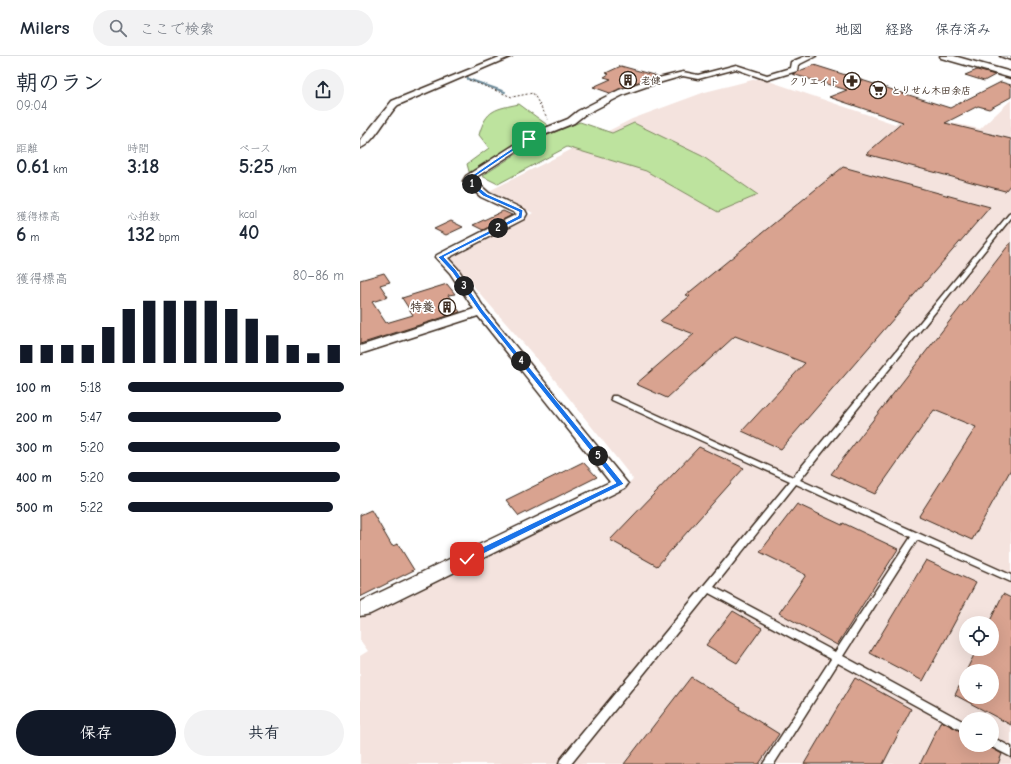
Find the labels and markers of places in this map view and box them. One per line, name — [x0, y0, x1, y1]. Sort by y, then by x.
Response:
building icon: 老健 — [618, 70, 638, 90]
pharmacy icon: クリエイト — [842, 71, 862, 91]
place label: 老健 — [641, 75, 661, 87]
place label: クリエイト — [789, 76, 839, 88]
supermarket icon: とりせん木田余店 — [868, 80, 888, 100]
place label: とりせん木田余店 — [891, 85, 971, 97]
pin — [512, 122, 546, 156]
pin: 1 — [462, 174, 482, 194]
pin: 2 — [488, 218, 508, 238]
pin: 3 — [454, 276, 474, 296]
building icon: 特養 — [437, 297, 457, 317]
place label: 特養 — [410, 300, 434, 314]
pin: 4 — [511, 351, 531, 371]
pin: 5 — [588, 446, 608, 466]
pin — [450, 542, 484, 576]

